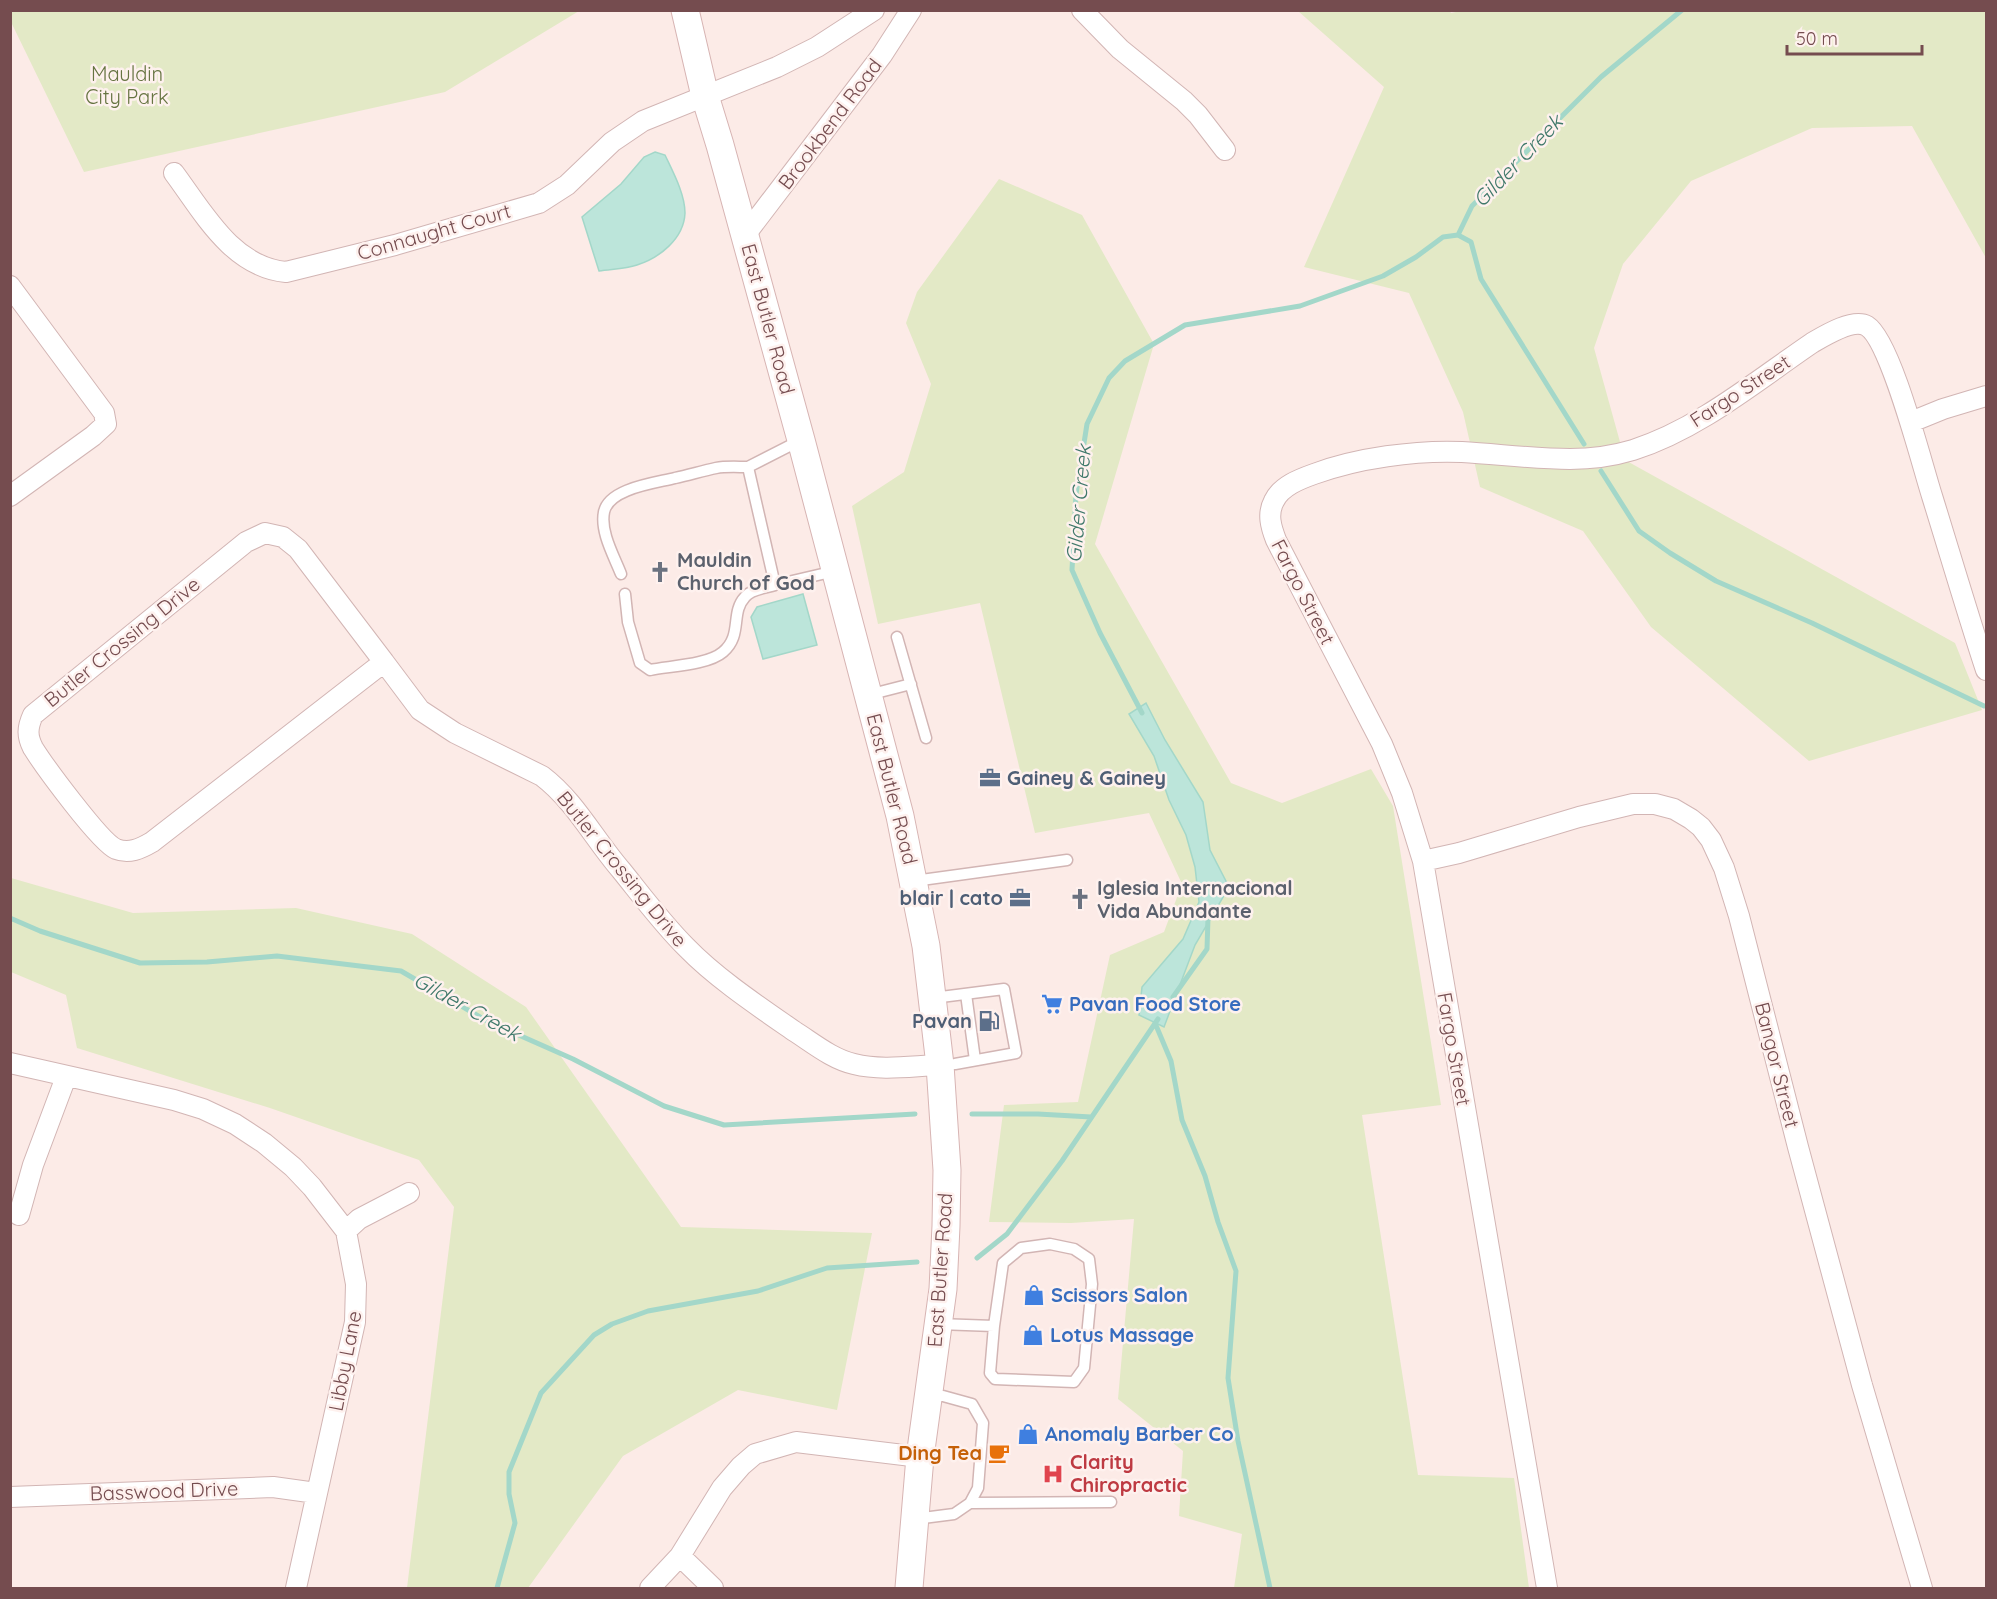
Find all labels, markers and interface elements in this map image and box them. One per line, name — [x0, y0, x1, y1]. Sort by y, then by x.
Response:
scale bar — [1787, 18, 1922, 56]
text: 50 m — [1796, 27, 1838, 50]
street label: Brookbend Road — [772, 53, 887, 194]
park label: Mauldin City Park — [85, 61, 169, 109]
water label: Gilder Creek — [1467, 107, 1569, 212]
street label: Connaught Court — [354, 198, 514, 265]
street label: East Butler Road — [736, 241, 801, 397]
street label: Fargo Street — [1685, 349, 1795, 432]
water label: Gilder Creek — [1060, 442, 1096, 564]
street label: Fargo Street — [1266, 535, 1341, 649]
place label: Mauldin Church of God — [677, 547, 815, 595]
church icon: Mauldin Church of God — [648, 560, 672, 584]
street label: Butler Crossing Drive — [39, 571, 205, 712]
street label: East Butler Road — [862, 711, 923, 867]
place label: Gainey & Gainey — [1007, 765, 1166, 790]
office icon: Gainey & Gainey — [978, 766, 1002, 790]
street label: Butler Crossing Drive — [552, 786, 693, 952]
place label: Iglesia Internacional Vida Abundante — [1097, 875, 1293, 923]
place label: blair | cato — [899, 885, 1003, 910]
office icon: blair | cato — [1008, 886, 1032, 910]
church icon: Iglesia Internacional Vida Abundante — [1068, 887, 1092, 911]
water label: Gilder Creek — [409, 966, 527, 1047]
street label: Fargo Street — [1432, 990, 1477, 1108]
place label: Pavan Food Store — [1069, 991, 1241, 1016]
supermarket icon: Pavan Food Store — [1040, 992, 1064, 1016]
street label: Bangor Street — [1750, 999, 1805, 1131]
place label: Pavan — [912, 1008, 972, 1033]
fuel station icon: Pavan — [977, 1009, 1001, 1033]
street label: East Butler Road — [922, 1192, 957, 1348]
place label: Scissors Salon — [1051, 1282, 1188, 1307]
shop icon: Scissors Salon — [1022, 1283, 1046, 1307]
street label: Libby Lane — [323, 1309, 366, 1413]
place label: Lotus Massage — [1050, 1322, 1194, 1347]
shop icon: Lotus Massage — [1021, 1323, 1045, 1347]
place label: Anomaly Barber Co — [1045, 1421, 1234, 1446]
shop icon: Anomaly Barber Co — [1016, 1422, 1040, 1446]
place label: Ding Tea — [898, 1440, 982, 1465]
cafe icon: Ding Tea — [987, 1441, 1011, 1465]
place label: Clarity Chiropractic — [1070, 1449, 1187, 1497]
hospital icon: Clarity Chiropractic — [1041, 1462, 1065, 1486]
street label: Basswood Drive — [89, 1475, 239, 1506]

